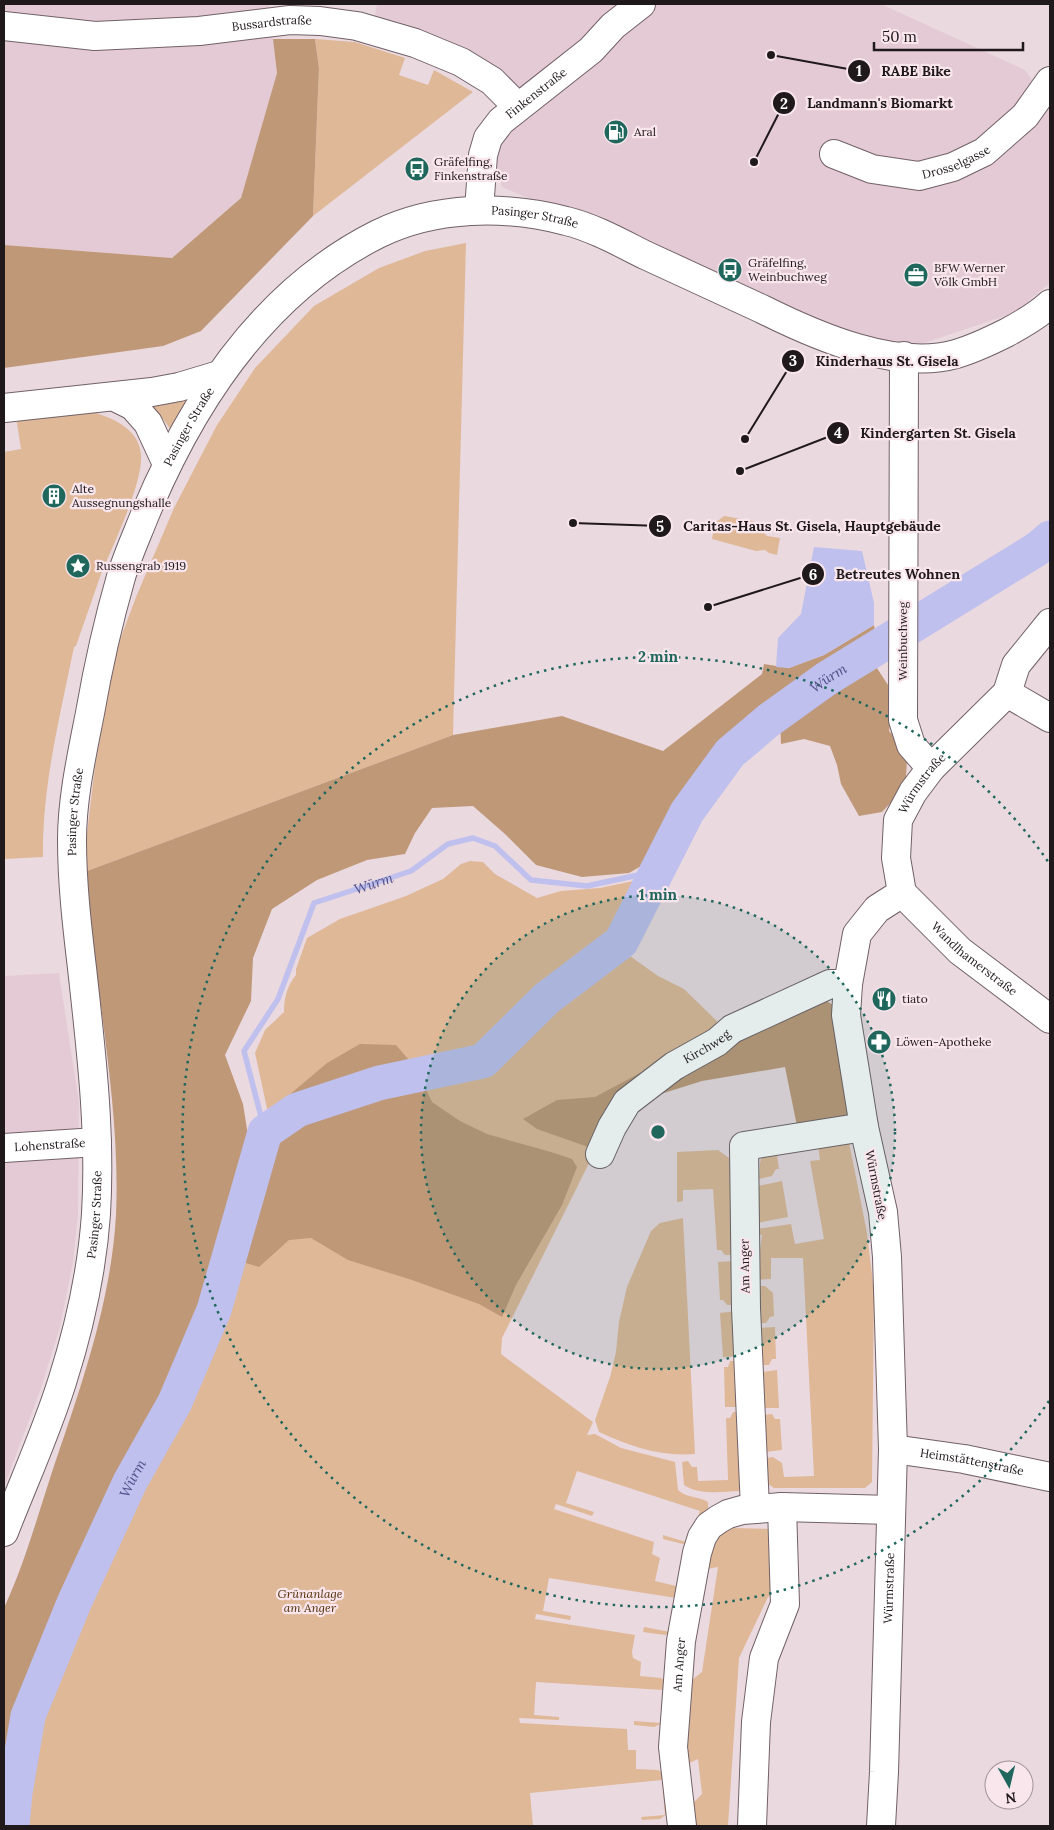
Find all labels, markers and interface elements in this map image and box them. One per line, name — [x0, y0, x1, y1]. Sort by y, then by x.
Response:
street label: Bussardstraße — [231, 12, 313, 34]
scale bar — [874, 20, 1023, 52]
text: 50 m — [882, 27, 917, 46]
callout: RABE Bike — [846, 56, 961, 85]
text: 1 — [856, 61, 862, 80]
text: RABE Bike — [881, 62, 951, 80]
street label: Finkenstraße — [502, 64, 570, 122]
callout: Landmann's Biomarkt — [772, 89, 963, 118]
text: 2 — [780, 94, 788, 113]
text: Landmann's Biomarkt — [807, 94, 953, 112]
fuel station icon: Aral — [603, 119, 629, 145]
place label: Aral — [633, 124, 656, 139]
street label: Drosselgasse — [920, 142, 994, 182]
place label: Gräfelfing, Finkenstraße — [434, 154, 508, 183]
bus stop icon: Gräfelfing, Finkenstraße — [404, 156, 430, 182]
street label: Pasinger Straße — [491, 203, 581, 231]
place label: Gräfelfing, Weinbuchweg — [748, 255, 827, 284]
bus stop icon: Gräfelfing, Weinbuchweg — [717, 257, 743, 283]
place label: BFW Werner Völk GmbH — [933, 260, 1006, 289]
office icon: BFW Werner Völk GmbH — [903, 262, 929, 288]
callout: Kinderhaus St. Gisela — [781, 346, 969, 375]
text: 3 — [789, 351, 797, 370]
text: Kinderhaus St. Gisela — [815, 352, 959, 370]
street label: Pasinger Straße — [160, 384, 217, 469]
callout: Kindergarten St. Gisela — [825, 418, 1026, 447]
text: 4 — [834, 423, 842, 442]
text: Kindergarten St. Gisela — [860, 424, 1017, 442]
place label: Alte Aussegnungshalle — [71, 481, 172, 510]
building icon: Alte Aussegnungshalle — [41, 483, 67, 509]
callout: Caritas-Haus St. Gisela, Hauptgebäude — [648, 512, 950, 541]
text: 5 — [656, 517, 664, 536]
text: Caritas-Haus St. Gisela, Hauptgebäude — [683, 517, 941, 535]
place icon: Russengrab 1919 — [65, 553, 91, 579]
place label: Russengrab 1919 — [96, 558, 186, 573]
callout: Betreutes Wohnen — [801, 560, 970, 589]
text: 6 — [809, 565, 817, 584]
text: Betreutes Wohnen — [836, 565, 960, 583]
street label: Weinbuchweg — [895, 601, 910, 680]
text: 2 min — [638, 647, 679, 666]
water label: Würm — [806, 659, 851, 697]
street label: Würmstraße — [895, 750, 949, 816]
street label: Pasinger Straße — [64, 766, 86, 856]
water label: Würm — [352, 868, 396, 898]
text: 1 min — [639, 885, 678, 904]
street label: Wandlhamerstraße — [928, 919, 1021, 999]
restaurant icon: tiato — [871, 986, 897, 1012]
place label: tiato — [902, 991, 928, 1006]
street label: Kirchweg — [680, 1026, 733, 1066]
pharmacy icon: Löwen-Apotheke — [866, 1029, 892, 1055]
place label: Löwen-Apotheke — [896, 1034, 992, 1049]
centre of rings — [649, 1123, 667, 1141]
street label: Lohenstraße — [14, 1135, 86, 1154]
street label: Würmstraße — [862, 1149, 891, 1222]
street label: Pasinger Straße — [83, 1170, 104, 1260]
street label: Am Anger — [737, 1238, 752, 1294]
street label: Heimstättenstraße — [919, 1445, 1026, 1478]
water label: Würm — [115, 1455, 150, 1500]
street label: Würmstraße — [880, 1552, 897, 1624]
park label: Grünanlage am Anger — [278, 1586, 343, 1615]
street label: Am Anger — [669, 1635, 689, 1693]
north arrow — [984, 1760, 1034, 1810]
text: N — [1004, 1788, 1017, 1808]

